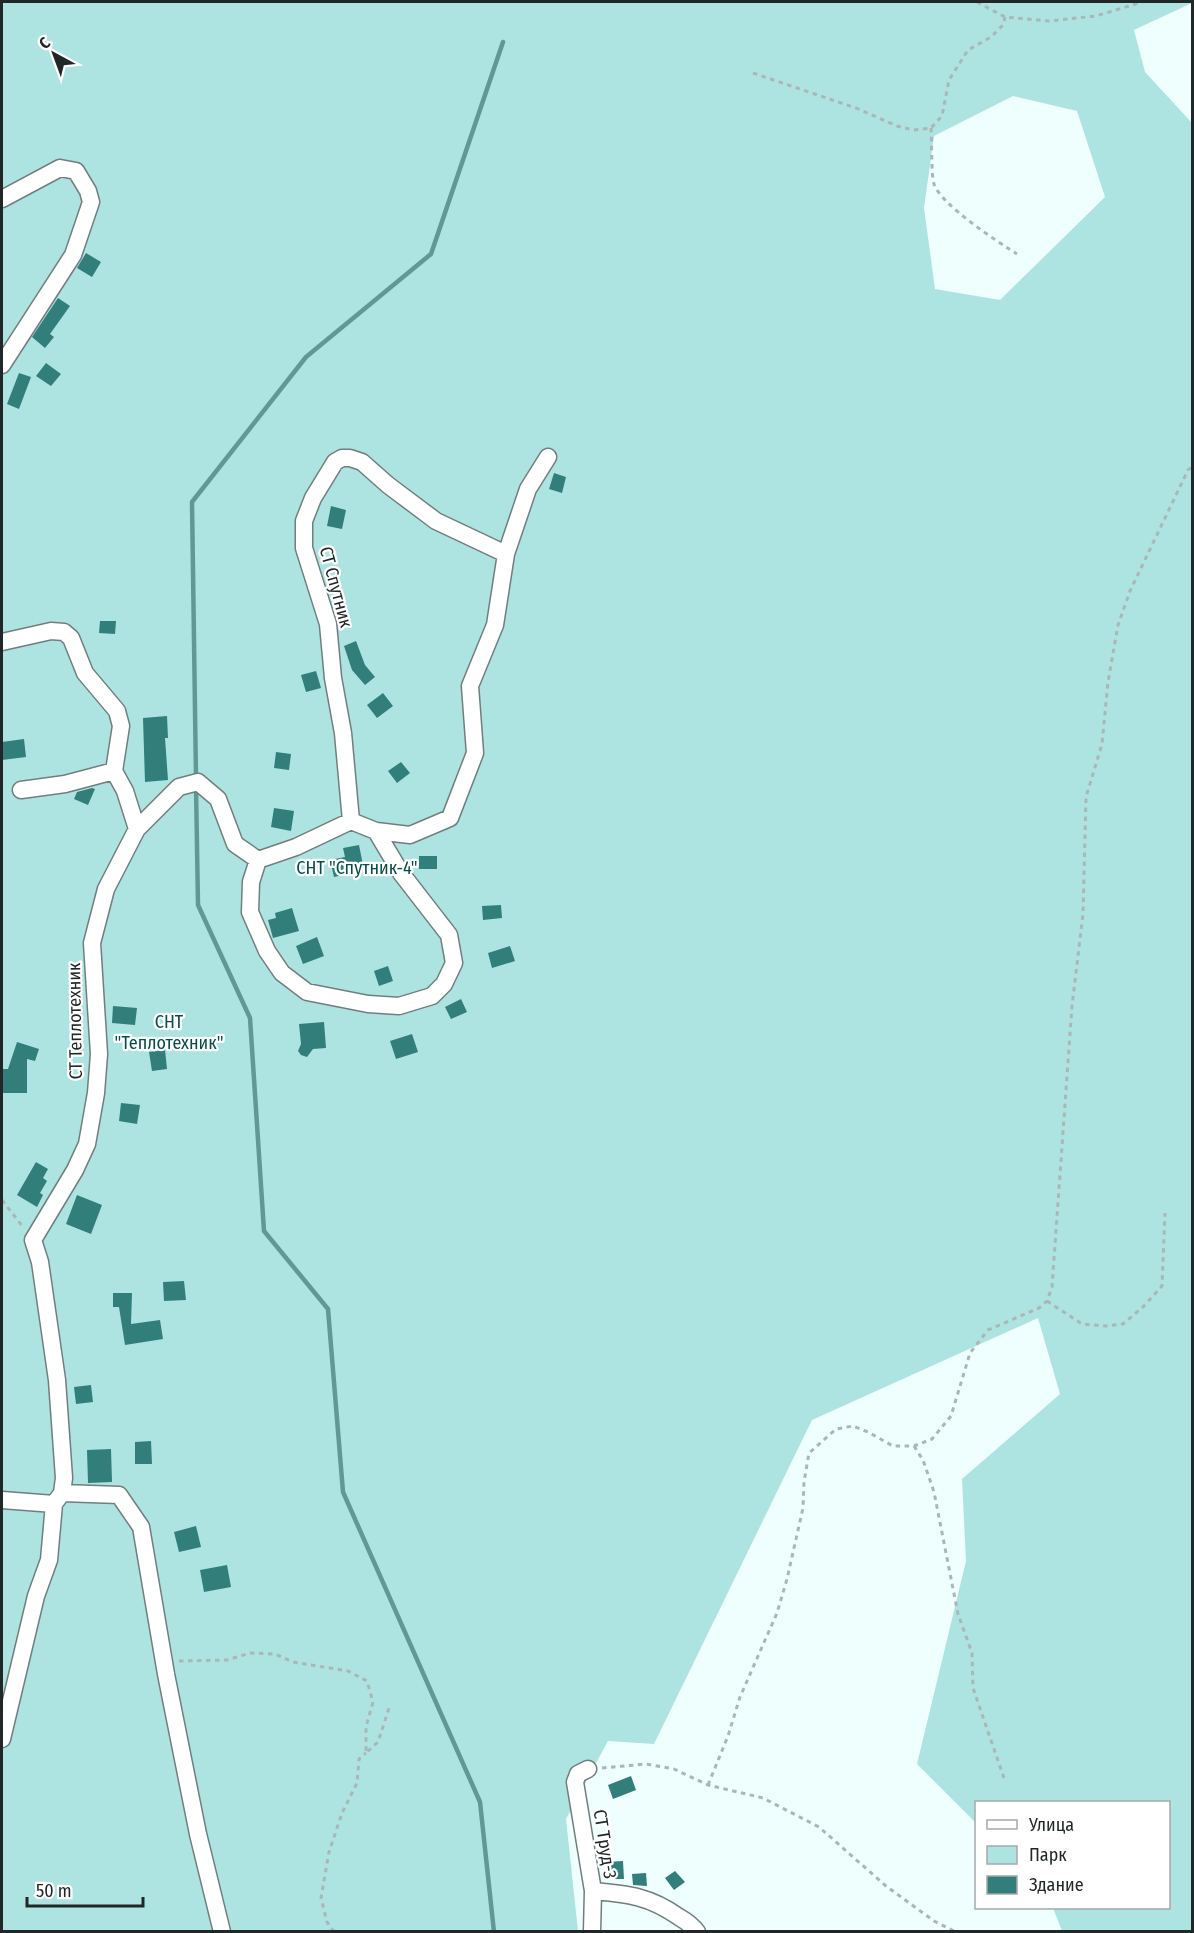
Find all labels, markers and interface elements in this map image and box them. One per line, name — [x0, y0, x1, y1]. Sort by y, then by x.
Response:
north arrow — [24, 24, 84, 84]
text: С — [35, 33, 54, 53]
street label: СТ Спутник — [315, 544, 358, 630]
park label: СНТ "Спутник-4" — [296, 857, 418, 879]
street label: СТ Теплотехник — [63, 962, 87, 1080]
park label: СНТ "Теплотехник" — [114, 1011, 224, 1054]
legend — [975, 1801, 1170, 1909]
street label: СТ Труд-3 — [589, 1808, 621, 1880]
text: Улица — [1028, 1814, 1074, 1836]
text: Парк — [1029, 1844, 1067, 1866]
scale bar — [27, 1870, 142, 1908]
text: Здание — [1029, 1874, 1084, 1896]
text: 50 m — [36, 1880, 72, 1902]

